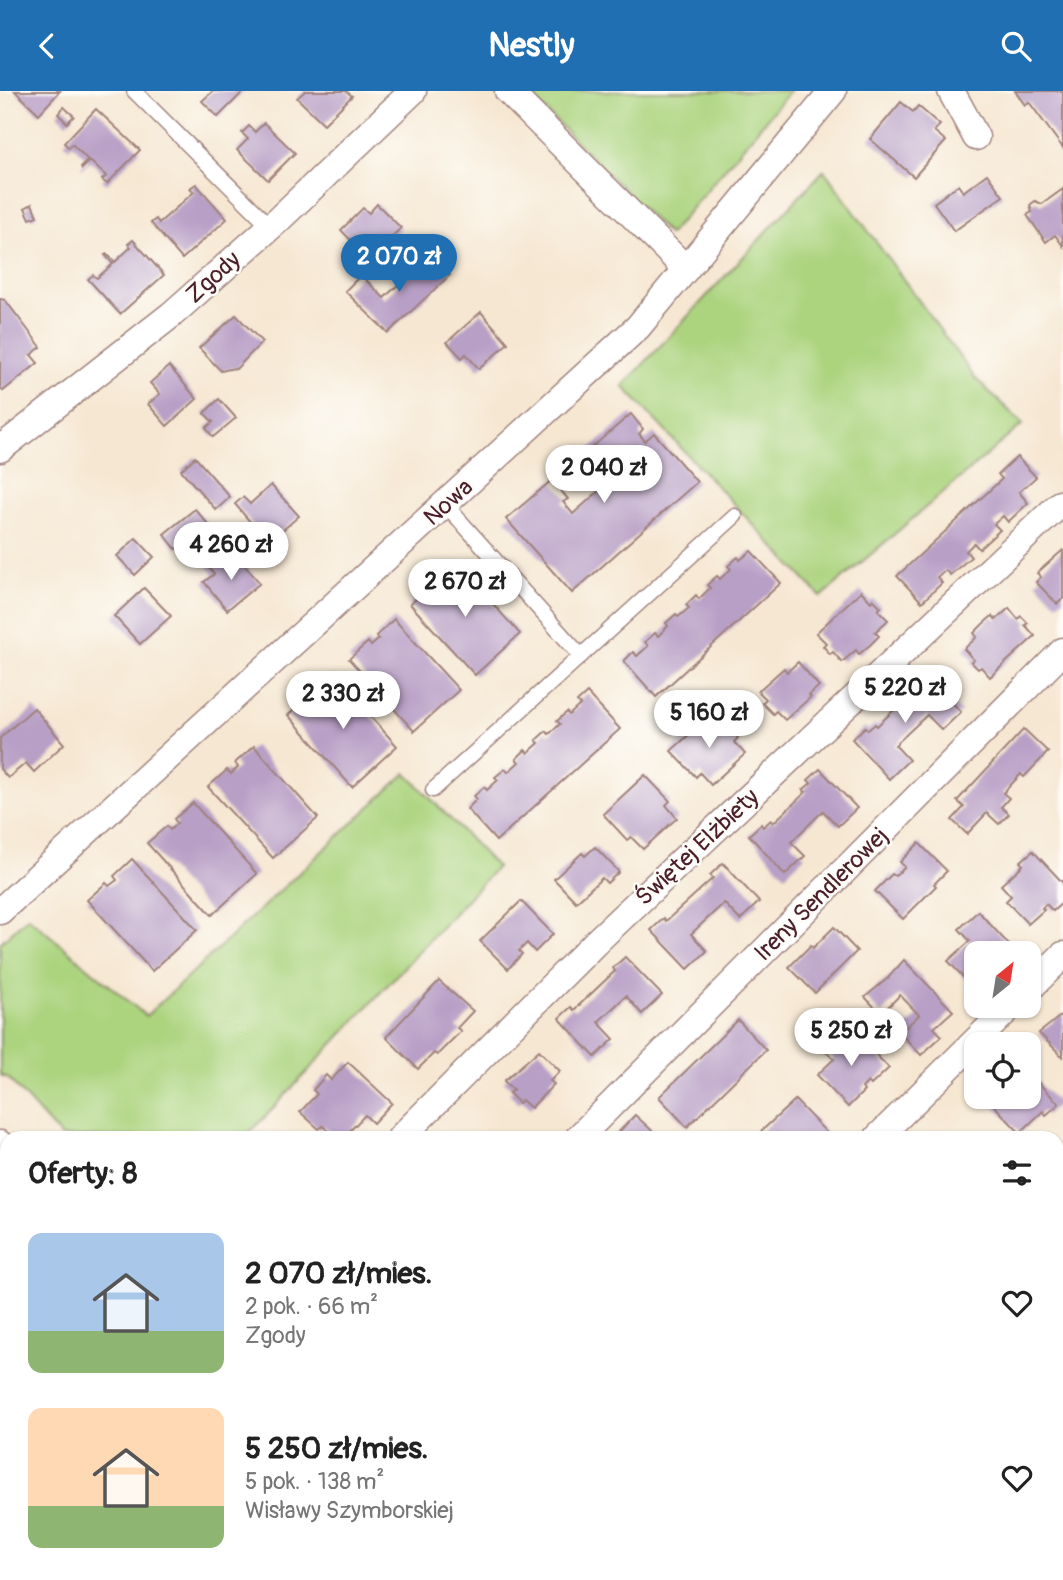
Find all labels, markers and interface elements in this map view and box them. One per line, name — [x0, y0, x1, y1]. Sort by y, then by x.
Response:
text: Nestly — [489, 26, 574, 66]
icon: back — [28, 27, 66, 65]
icon: search — [997, 27, 1035, 65]
pin: 2 070 zł — [327, 235, 471, 294]
text: 2 070 zł — [357, 242, 441, 271]
street label: Zgody — [180, 245, 247, 309]
pin: 2 040 zł — [532, 445, 676, 505]
text: 2 040 zł — [561, 453, 647, 482]
street label: Nowa — [418, 473, 479, 532]
pin: 4 260 zł — [159, 523, 303, 582]
text: 4 260 zł — [190, 530, 272, 559]
pin: 2 670 zł — [393, 559, 537, 619]
text: 2 670 zł — [424, 567, 506, 596]
pin: 5 220 zł — [833, 665, 977, 725]
pin: 2 330 zł — [271, 671, 415, 731]
text: 5 220 zł — [864, 673, 946, 702]
text: 2 330 zł — [302, 679, 384, 708]
pin: 5 160 zł — [637, 691, 781, 750]
text: 5 160 zł — [670, 698, 748, 727]
street label: Świętej Elżbiety — [630, 783, 765, 912]
street label: Ireny Sendlerowej — [748, 821, 894, 967]
north arrow — [964, 941, 1041, 1019]
map controls — [964, 941, 1041, 1109]
pin: 5 250 zł — [779, 1009, 923, 1068]
text: 5 250 zł — [810, 1016, 892, 1045]
button: locate — [964, 1032, 1041, 1109]
icon: filters — [998, 1154, 1036, 1192]
text: Oferty: 8 — [28, 1155, 137, 1192]
text: 2 070 zł/mies. — [245, 1255, 432, 1292]
icon: home — [84, 1261, 168, 1345]
icon: heart — [998, 1284, 1036, 1322]
text: 2 pok. · 66 m² — [245, 1292, 378, 1321]
text: Zgody — [245, 1321, 306, 1350]
text: 5 250 zł/mies. — [245, 1430, 428, 1467]
icon: home — [84, 1436, 168, 1520]
icon: heart — [998, 1459, 1036, 1497]
text: 5 pok. · 138 m² — [245, 1467, 384, 1496]
text: Wisławy Szymborskiej — [245, 1496, 454, 1525]

